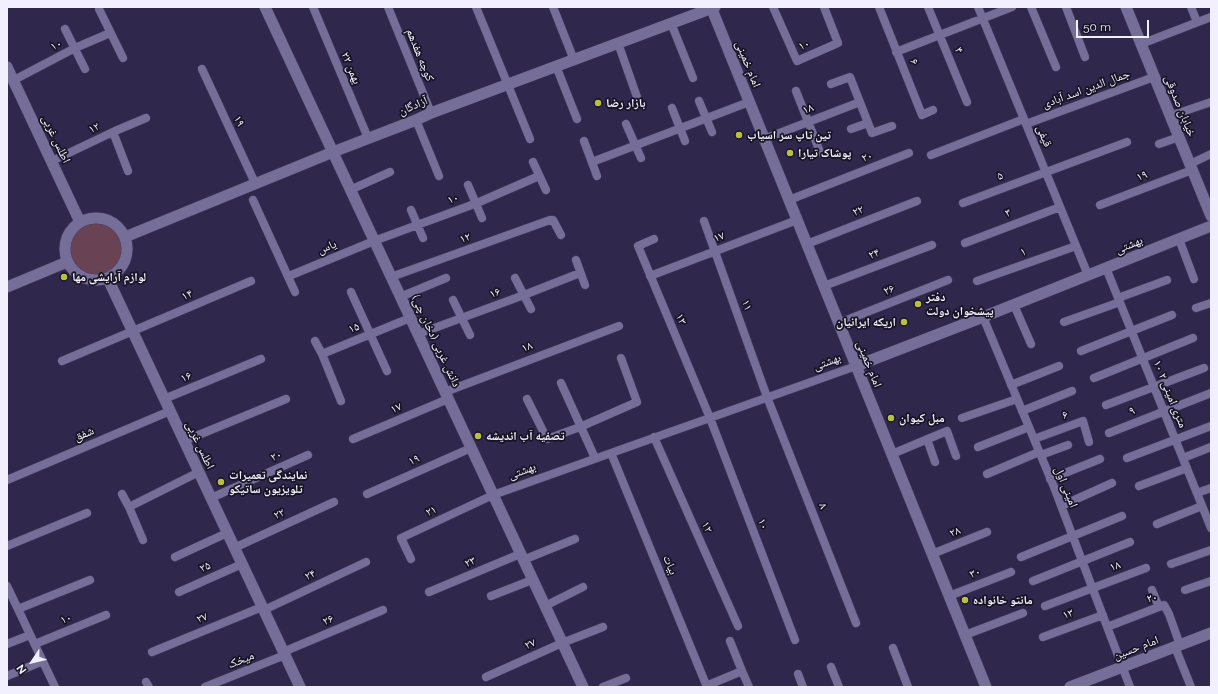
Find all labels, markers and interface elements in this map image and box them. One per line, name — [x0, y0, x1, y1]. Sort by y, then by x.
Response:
scale bar — [1078, 12, 1151, 38]
text: 50 m — [1083, 20, 1111, 34]
street label: کوچه هفدهم — [403, 27, 437, 83]
street label: ۱۰ — [48, 36, 64, 54]
street label: ۱۰ — [796, 36, 812, 54]
street label: امام خمینی — [732, 39, 764, 89]
street label: ۴ — [951, 45, 967, 55]
street label: ۲۲ بهمن — [338, 50, 364, 86]
street label: ۶ — [906, 57, 922, 67]
street label: جمال الدین اسد آبادی — [1040, 66, 1132, 112]
street label: خیابان صدوقی — [1161, 73, 1199, 139]
street label: آزادگان — [396, 93, 430, 119]
place label: بازار رضا — [606, 96, 646, 110]
marker: بازار رضا — [593, 98, 603, 108]
street label: ۱۸ — [800, 100, 816, 118]
street label: اطلس غربی — [39, 113, 73, 165]
street label: ۱۹ — [230, 113, 248, 129]
street label: ۱۲ — [86, 119, 102, 137]
street label: قیفی — [1033, 123, 1055, 149]
place label: تین تاپ سر اسیاب — [747, 128, 831, 142]
marker: تین تاپ سر اسیاب — [734, 130, 744, 140]
place label: پوشاک تیارا — [798, 146, 851, 160]
marker: پوشاک تیارا — [785, 148, 795, 158]
street label: ۲۰ — [859, 148, 875, 166]
street label: ۱۹ — [1134, 167, 1150, 185]
street label: ۵ — [995, 168, 1005, 184]
street label: ۱۰ — [445, 190, 461, 208]
street label: ۲۲ — [850, 202, 866, 220]
street label: ۳ — [1003, 205, 1013, 221]
street label: ۱۷ — [711, 228, 727, 246]
street label: ۱۲ — [457, 229, 473, 247]
street label: بهشتی — [1113, 233, 1145, 257]
street label: یاس — [315, 237, 339, 257]
street label: ۱ — [1018, 244, 1028, 260]
street label: ۲۴ — [866, 245, 882, 263]
place label: لوازم آرایشی مها — [72, 270, 146, 284]
marker: لوازم آرایشی مها — [59, 272, 69, 282]
street label: ۲۶ — [881, 281, 897, 299]
street label: ۱۶ — [487, 284, 503, 302]
street label: ۱۴ — [179, 286, 195, 304]
place label: دفتر پیشخوان دولت — [926, 290, 994, 318]
street label: دانش غربی (دخان چی) — [408, 293, 464, 389]
street label: ۱۱ — [738, 297, 756, 313]
marker: دفتر پیشخوان دولت — [913, 299, 923, 309]
street label: ۱۳ — [672, 311, 690, 327]
place label: اریکه ایرانیان — [836, 315, 896, 329]
marker: اریکه ایرانیان — [899, 317, 909, 327]
street label: ۱۵ — [346, 319, 362, 337]
street label: ۱۸ — [519, 338, 535, 356]
street label: امام خمینی — [853, 339, 885, 389]
street label: بهشتی — [811, 350, 843, 374]
street label: ۱۰ متری امینی ۲ — [1150, 358, 1190, 430]
street label: ۱۶ — [178, 368, 194, 386]
street label: ۱۷ — [388, 399, 404, 417]
street label: ۹ — [1127, 403, 1137, 419]
street label: ۶ — [1060, 407, 1070, 423]
place label: مبل کیوان — [899, 411, 945, 425]
marker: مبل کیوان — [886, 413, 896, 423]
street label: اطلس غربی — [183, 419, 217, 471]
street label: شفق — [72, 423, 96, 445]
place label: تصفیه آب اندیشه — [486, 429, 565, 443]
marker: تصفیه آب اندیشه — [473, 431, 483, 441]
street label: ۲۰ — [268, 447, 284, 465]
street label: ۱۹ — [406, 451, 422, 469]
street label: بهشتی — [506, 459, 538, 483]
street label: امینی اول — [1051, 464, 1081, 510]
place label: نمایندگی تعمیرات تلویزیون ساتیکو — [229, 468, 307, 496]
marker: نمایندگی تعمیرات تلویزیون ساتیکو — [216, 477, 226, 487]
street label: ۸ — [815, 501, 831, 511]
street label: ۲۱ — [423, 502, 439, 520]
street label: ۲۲ — [271, 505, 287, 523]
street label: ۱۰ — [754, 516, 772, 532]
street label: ۱۲ — [698, 519, 716, 535]
street label: ۲۸ — [947, 523, 963, 541]
street label: ۲۳ — [462, 553, 478, 571]
street label: بیات — [660, 553, 680, 577]
street label: ۱۸ — [1107, 557, 1123, 575]
street label: ۲۵ — [197, 558, 213, 576]
street label: ۳۰ — [967, 564, 983, 582]
street label: ۲۴ — [302, 566, 318, 584]
street label: ۲۰ — [1145, 590, 1159, 606]
place label: مانتو خانواده — [973, 593, 1033, 607]
marker: مانتو خانواده — [960, 595, 970, 605]
street label: ۱۳ — [1060, 605, 1076, 623]
street label: ۲۷ — [194, 609, 210, 627]
street label: ۱۰ — [58, 610, 74, 628]
street label: ۲۶ — [320, 611, 336, 629]
street label: امام حسین — [1111, 633, 1161, 663]
street label: ۲۷ — [522, 635, 538, 653]
north arrow — [12, 642, 52, 682]
street label: میخک — [226, 648, 256, 672]
text: N — [14, 662, 29, 676]

